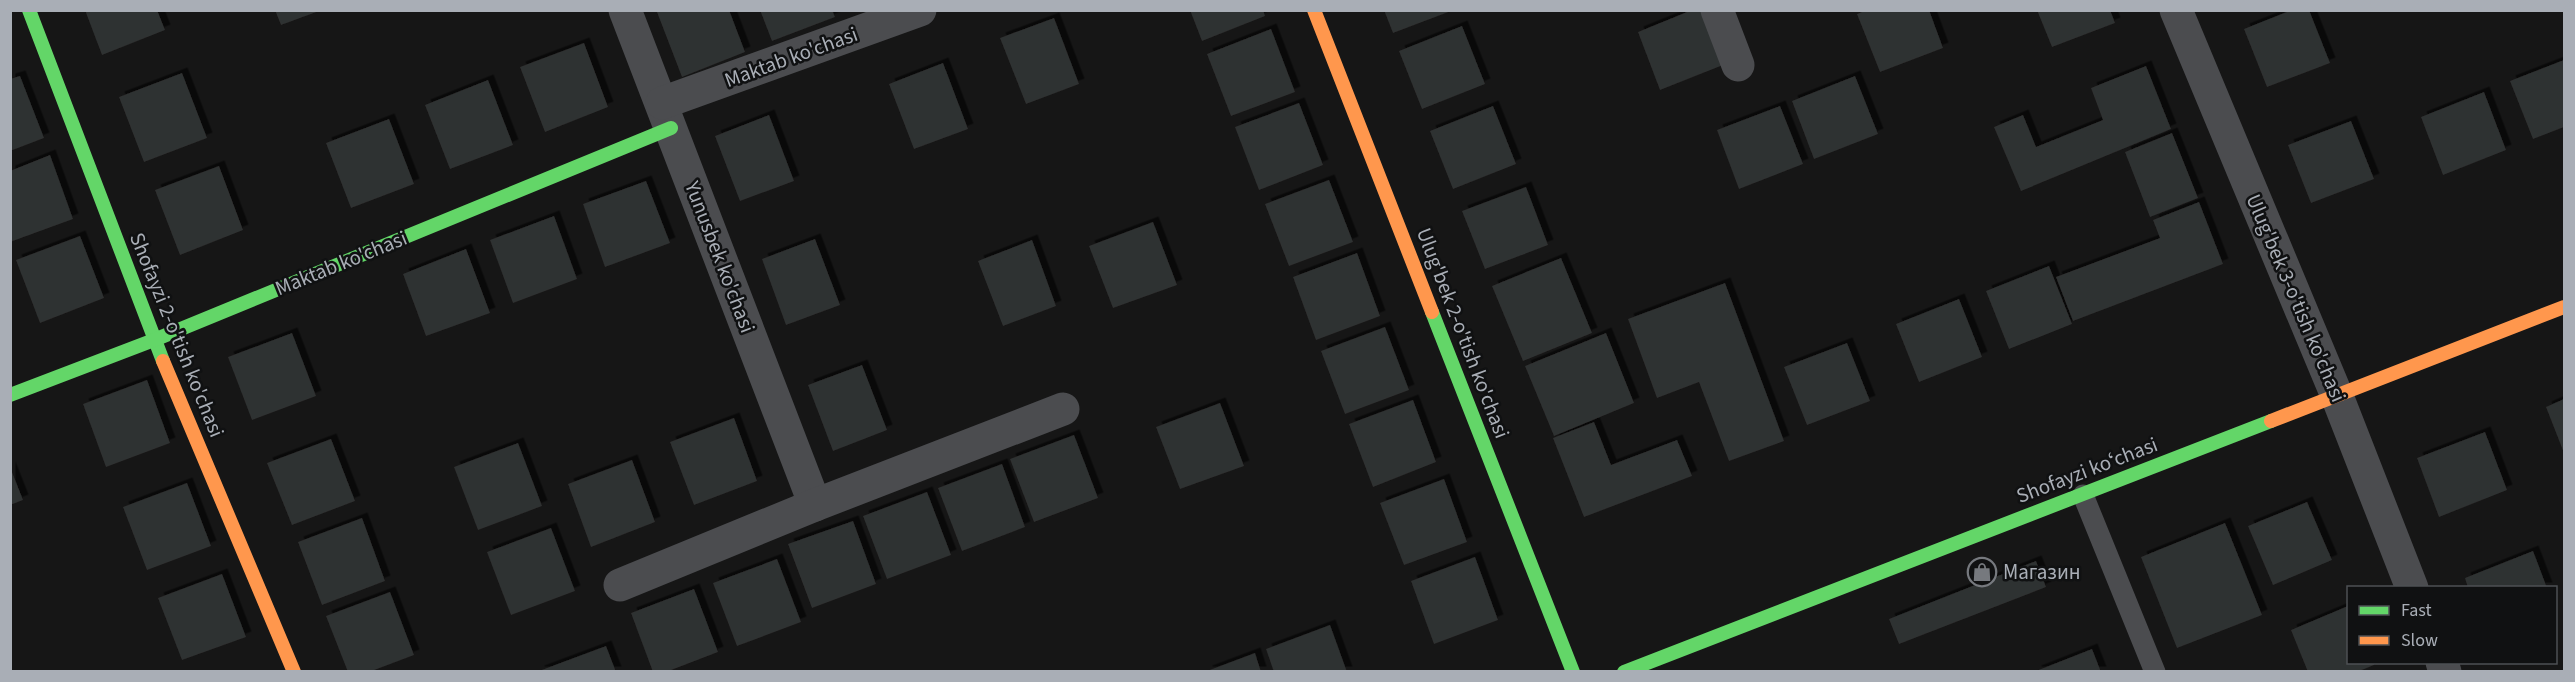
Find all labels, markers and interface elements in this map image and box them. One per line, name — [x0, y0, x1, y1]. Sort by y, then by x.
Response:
street label: Maktab ko'chasi — [720, 19, 862, 95]
street label: Yunusbek ko'chasi — [677, 176, 763, 337]
street label: Ulug'bek 3-o'tish ko'chasi — [2239, 189, 2353, 407]
street label: Maktab ko'chasi — [271, 223, 411, 303]
street label: Ulug'bek 2-o'tish ko'chasi — [1409, 223, 1517, 443]
street label: Shofayzi 2-o'tish ko'chasi — [122, 228, 232, 442]
street label: Shofayzi koʻchasi — [2012, 429, 2162, 511]
shop icon: Магазин — [1966, 556, 1998, 588]
place label: Магазин — [2003, 557, 2081, 587]
legend — [2347, 586, 2557, 664]
text: Fast — [2401, 598, 2432, 623]
text: Slow — [2401, 628, 2438, 653]

